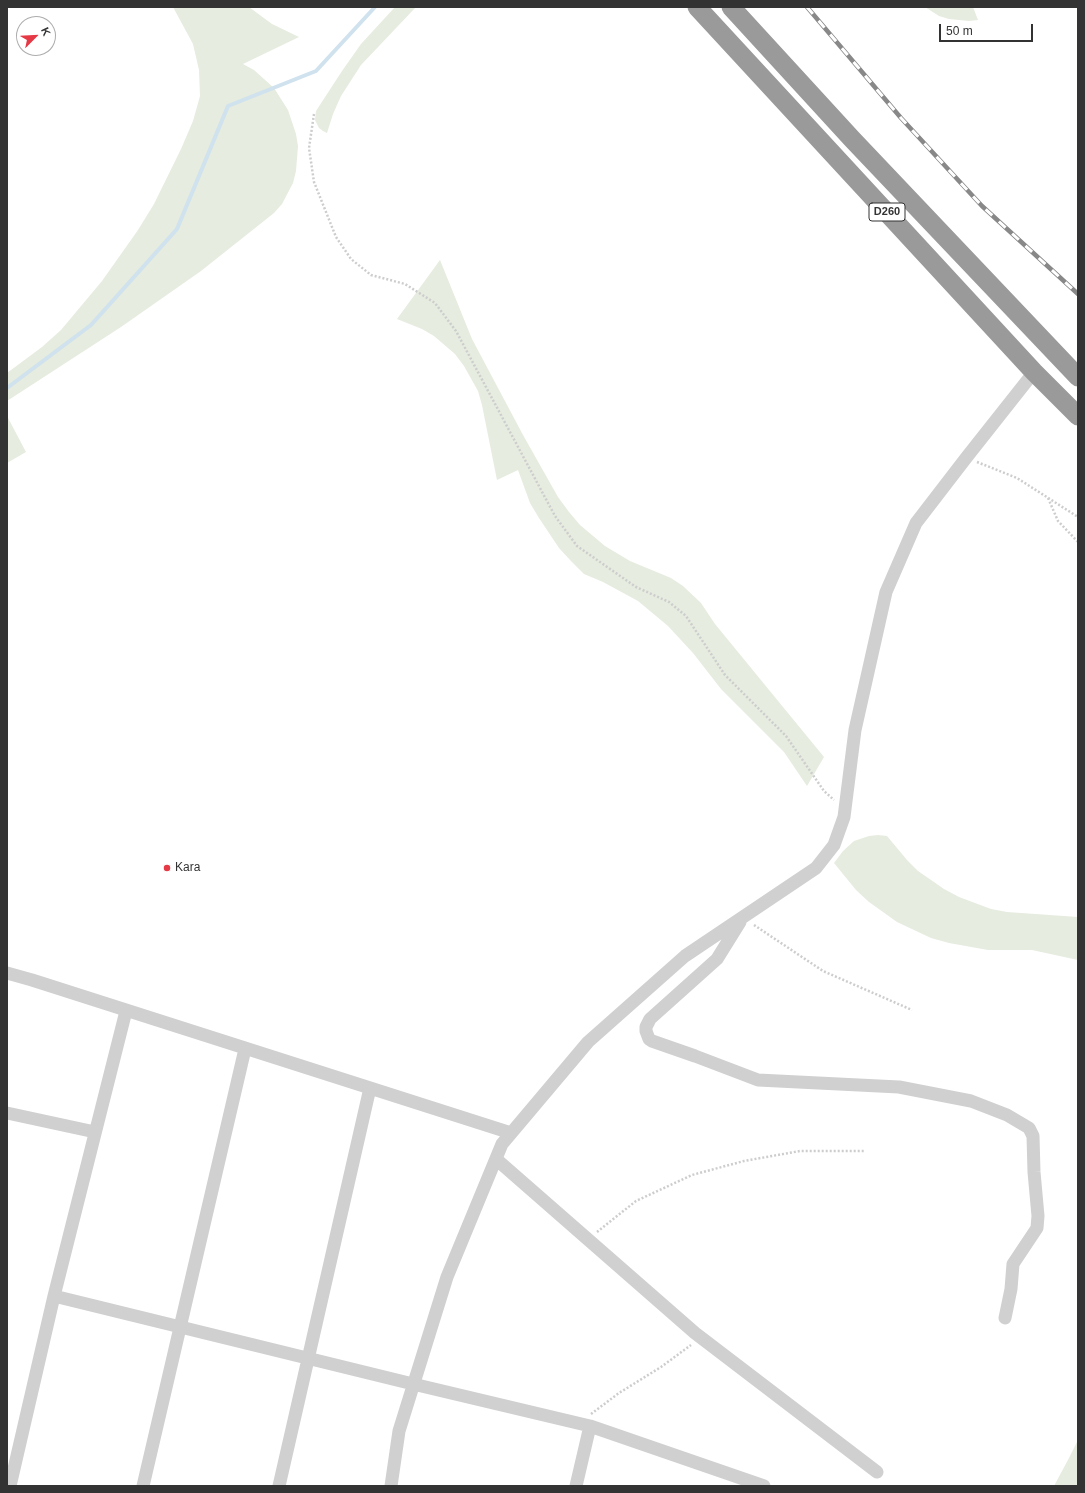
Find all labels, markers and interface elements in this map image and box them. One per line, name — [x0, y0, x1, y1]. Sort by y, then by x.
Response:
north arrow — [16, 16, 56, 56]
scale bar — [941, 16, 1035, 42]
text: 50 m — [946, 24, 973, 38]
text: K — [39, 25, 53, 38]
road number: D260 — [869, 203, 905, 221]
place label: Kara — [175, 861, 200, 875]
marker: Kara — [162, 863, 172, 873]

